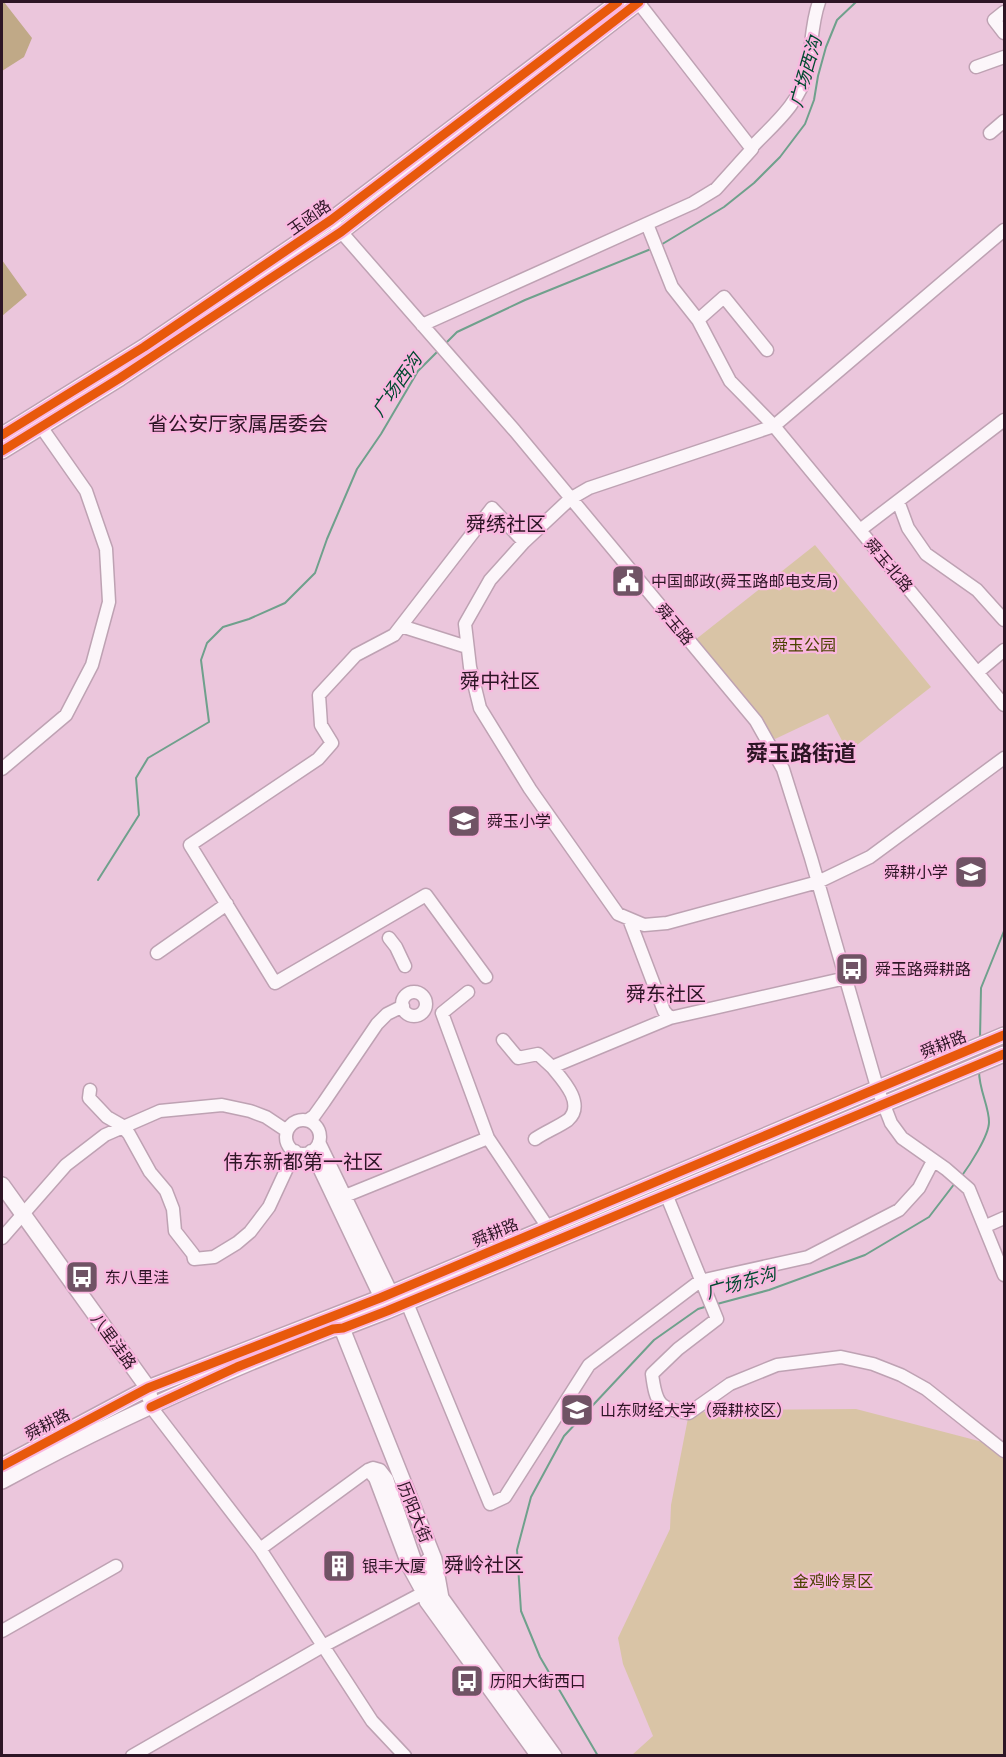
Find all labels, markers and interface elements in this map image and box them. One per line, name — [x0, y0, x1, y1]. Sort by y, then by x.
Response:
water label: 广场西沟 — [786, 32, 826, 109]
street label: 玉函路 — [284, 196, 334, 239]
water label: 广场西沟 — [367, 348, 427, 420]
district label: 省公安厅家属居委会 — [148, 412, 328, 436]
district label: 舜绣社区 — [466, 512, 546, 536]
street label: 舜玉北路 — [861, 535, 916, 596]
public building icon: 中国邮政(舜玉路邮电支局) — [610, 563, 646, 599]
place label: 中国邮政(舜玉路邮电支局) — [651, 572, 838, 591]
street label: 舜玉路 — [652, 600, 697, 649]
park label: 舜玉公园 — [772, 636, 836, 655]
district label: 舜中社区 — [460, 669, 540, 693]
district label: 舜玉路街道 — [746, 741, 856, 766]
school or university icon: 舜玉小学 — [446, 803, 482, 839]
place label: 舜玉小学 — [487, 812, 551, 831]
school or university icon: 舜耕小学 — [953, 854, 989, 890]
place label: 舜耕小学 — [884, 863, 948, 882]
bus stop icon: 舜玉路舜耕路 — [834, 951, 870, 987]
place label: 舜玉路舜耕路 — [875, 960, 971, 979]
district label: 舜东社区 — [626, 982, 706, 1006]
street label: 舜耕路 — [917, 1027, 969, 1062]
district label: 伟东新都第一社区 — [223, 1150, 383, 1174]
street label: 舜耕路 — [469, 1214, 521, 1251]
bus stop icon: 东八里洼 — [64, 1259, 100, 1295]
water label: 广场东沟 — [703, 1262, 780, 1303]
place label: 东八里洼 — [105, 1268, 169, 1287]
street label: 八里洼路 — [87, 1310, 140, 1373]
school or university icon: 山东财经大学（舜耕校区） — [559, 1392, 595, 1428]
place label: 山东财经大学（舜耕校区） — [600, 1401, 792, 1420]
street label: 舜耕路 — [22, 1405, 73, 1444]
street label: 历阳大街 — [394, 1479, 435, 1545]
building icon: 银丰大厦 — [321, 1548, 357, 1584]
district label: 舜岭社区 — [444, 1553, 524, 1577]
place label: 银丰大厦 — [362, 1557, 426, 1576]
park label: 金鸡岭景区 — [793, 1572, 873, 1591]
bus stop icon: 历阳大街西口 — [449, 1663, 485, 1699]
place label: 历阳大街西口 — [490, 1672, 586, 1691]

